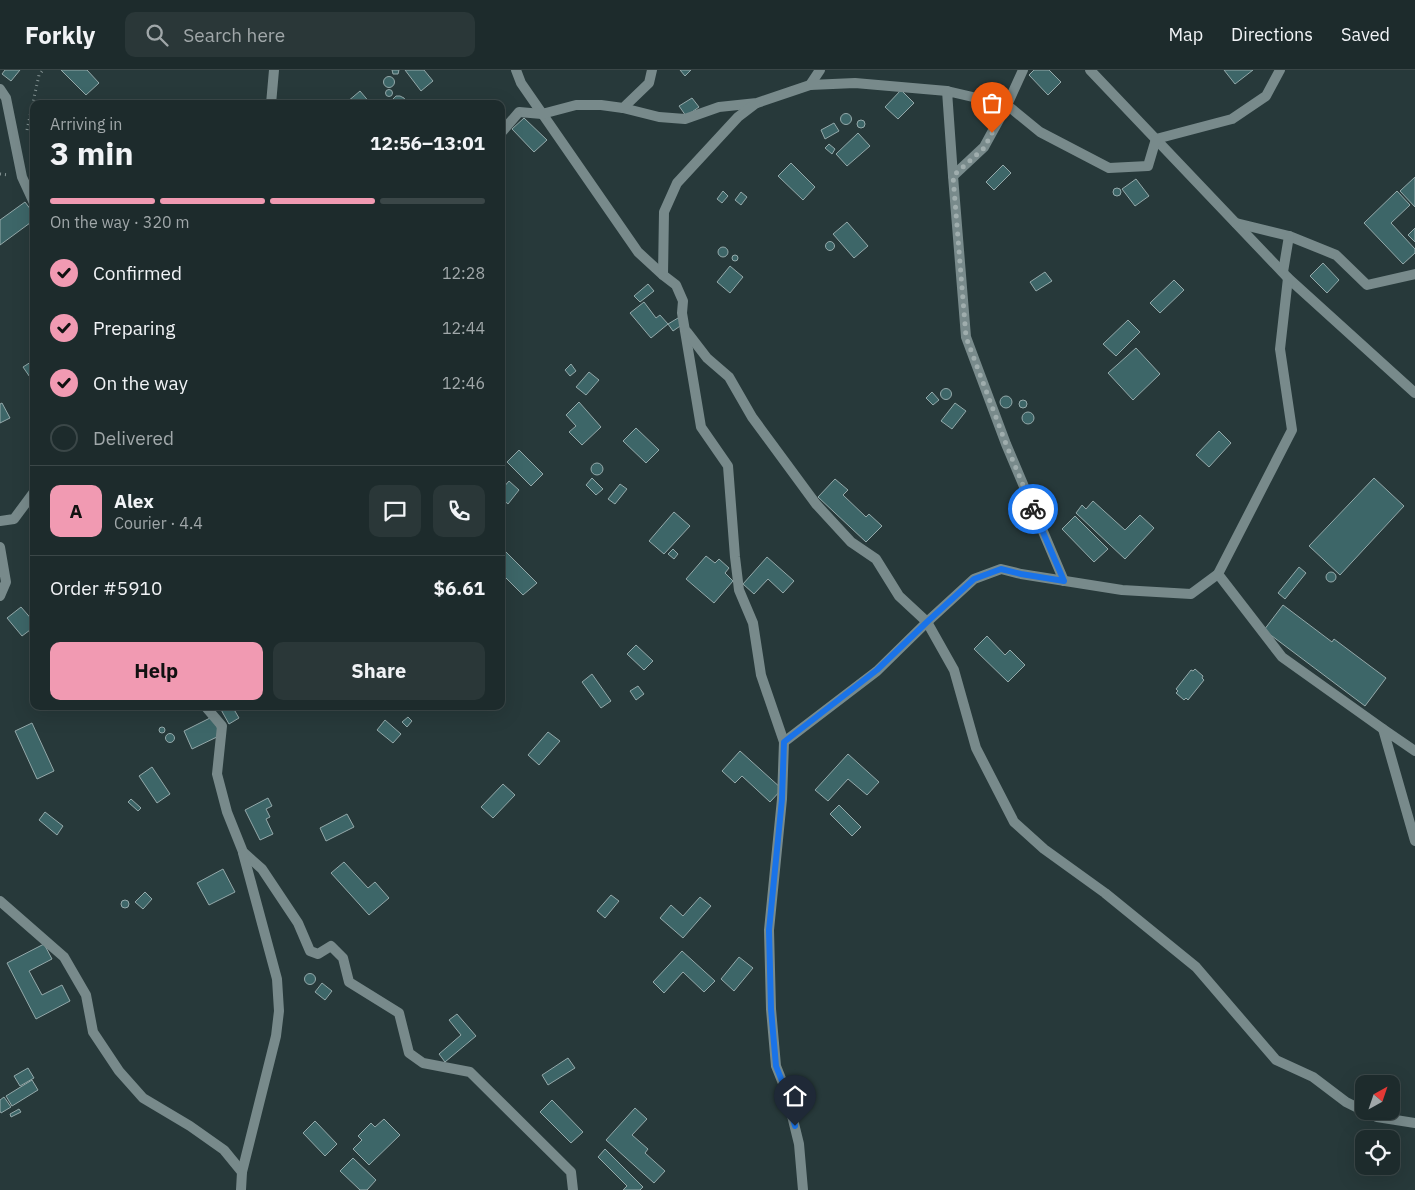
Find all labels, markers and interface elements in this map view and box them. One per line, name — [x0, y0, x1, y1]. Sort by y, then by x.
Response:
search box — [125, 12, 475, 57]
text: Forkly — [25, 19, 95, 51]
icon: search — [143, 21, 171, 49]
text: Search here — [183, 23, 285, 47]
text: Map — [1168, 23, 1203, 46]
text: Directions — [1231, 23, 1313, 46]
text: Saved — [1341, 23, 1390, 46]
pin — [971, 82, 1013, 133]
icon: bag — [978, 89, 1006, 117]
text: Arriving in — [50, 114, 122, 134]
text: 12:56–13:01 — [370, 131, 485, 155]
text: 3 min — [50, 132, 134, 174]
text: On the way · 320 m — [50, 212, 189, 232]
icon: check — [50, 259, 78, 287]
text: Confirmed — [93, 261, 182, 285]
text: 12:28 — [442, 263, 485, 283]
icon: check — [50, 314, 78, 342]
text: Preparing — [93, 316, 175, 340]
text: 12:44 — [442, 318, 485, 338]
icon: check — [50, 369, 78, 397]
text: On the way — [93, 371, 188, 395]
text: 12:46 — [442, 373, 485, 393]
text: Delivered — [93, 426, 174, 450]
courier — [1008, 484, 1058, 534]
button: chat — [369, 485, 421, 537]
button: phone — [433, 485, 485, 537]
text: Alex — [114, 489, 154, 513]
icon: bike — [1019, 495, 1047, 523]
text: A — [69, 499, 83, 523]
text: Courier · 4.4 — [114, 513, 203, 533]
text: Order #5910 — [50, 576, 162, 600]
text: $6.61 — [433, 576, 485, 600]
button: Help — [50, 642, 263, 700]
button: Share — [273, 642, 485, 700]
pin — [774, 1075, 816, 1126]
north arrow — [1355, 1075, 1400, 1120]
map controls — [1355, 1075, 1400, 1175]
icon: home — [781, 1082, 809, 1110]
button: locate — [1355, 1130, 1400, 1175]

